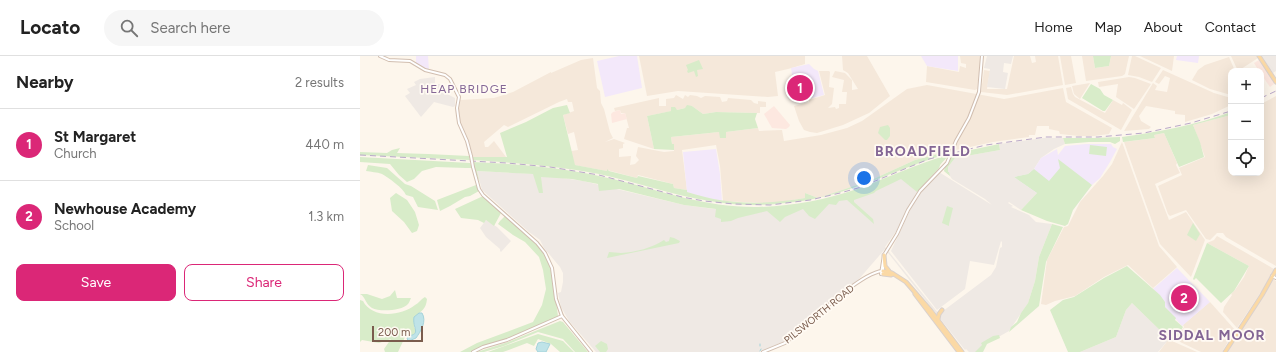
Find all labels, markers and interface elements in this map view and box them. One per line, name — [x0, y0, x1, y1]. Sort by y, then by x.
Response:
search box — [104, 10, 384, 46]
text: Locato — [20, 16, 80, 39]
icon: search — [118, 17, 140, 39]
text: Search here — [150, 19, 230, 37]
text: Home — [1034, 19, 1073, 36]
text: Map — [1095, 19, 1122, 36]
text: About — [1144, 19, 1183, 36]
text: Contact — [1205, 19, 1256, 36]
map controls — [1228, 68, 1264, 176]
button: + — [1228, 68, 1264, 104]
text: Nearby — [16, 72, 74, 92]
pin: 1 — [787, 73, 813, 103]
text: 2 results — [295, 75, 344, 90]
district label: HEAP BRIDGE — [420, 82, 508, 96]
button: − — [1228, 104, 1264, 140]
text: St Margaret — [54, 128, 136, 146]
text: 1 — [26, 137, 32, 152]
text: 440 m — [305, 137, 344, 152]
button: locate — [1228, 140, 1264, 176]
district label: BROADFIELD — [875, 143, 971, 160]
text: Church — [54, 146, 97, 161]
your location — [854, 168, 874, 188]
text: Newhouse Academy — [54, 200, 196, 218]
text: 2 — [25, 209, 33, 224]
text: 1.3 km — [308, 209, 344, 224]
text: School — [54, 218, 94, 233]
button: Save — [16, 264, 176, 301]
button: Share — [184, 264, 344, 301]
street label: PILSWORTH ROAD — [781, 282, 857, 346]
pin: 2 — [1171, 283, 1197, 313]
scale bar — [372, 324, 423, 343]
text: 200 m — [378, 326, 410, 339]
district label: SIDDAL MOOR — [1158, 327, 1266, 344]

